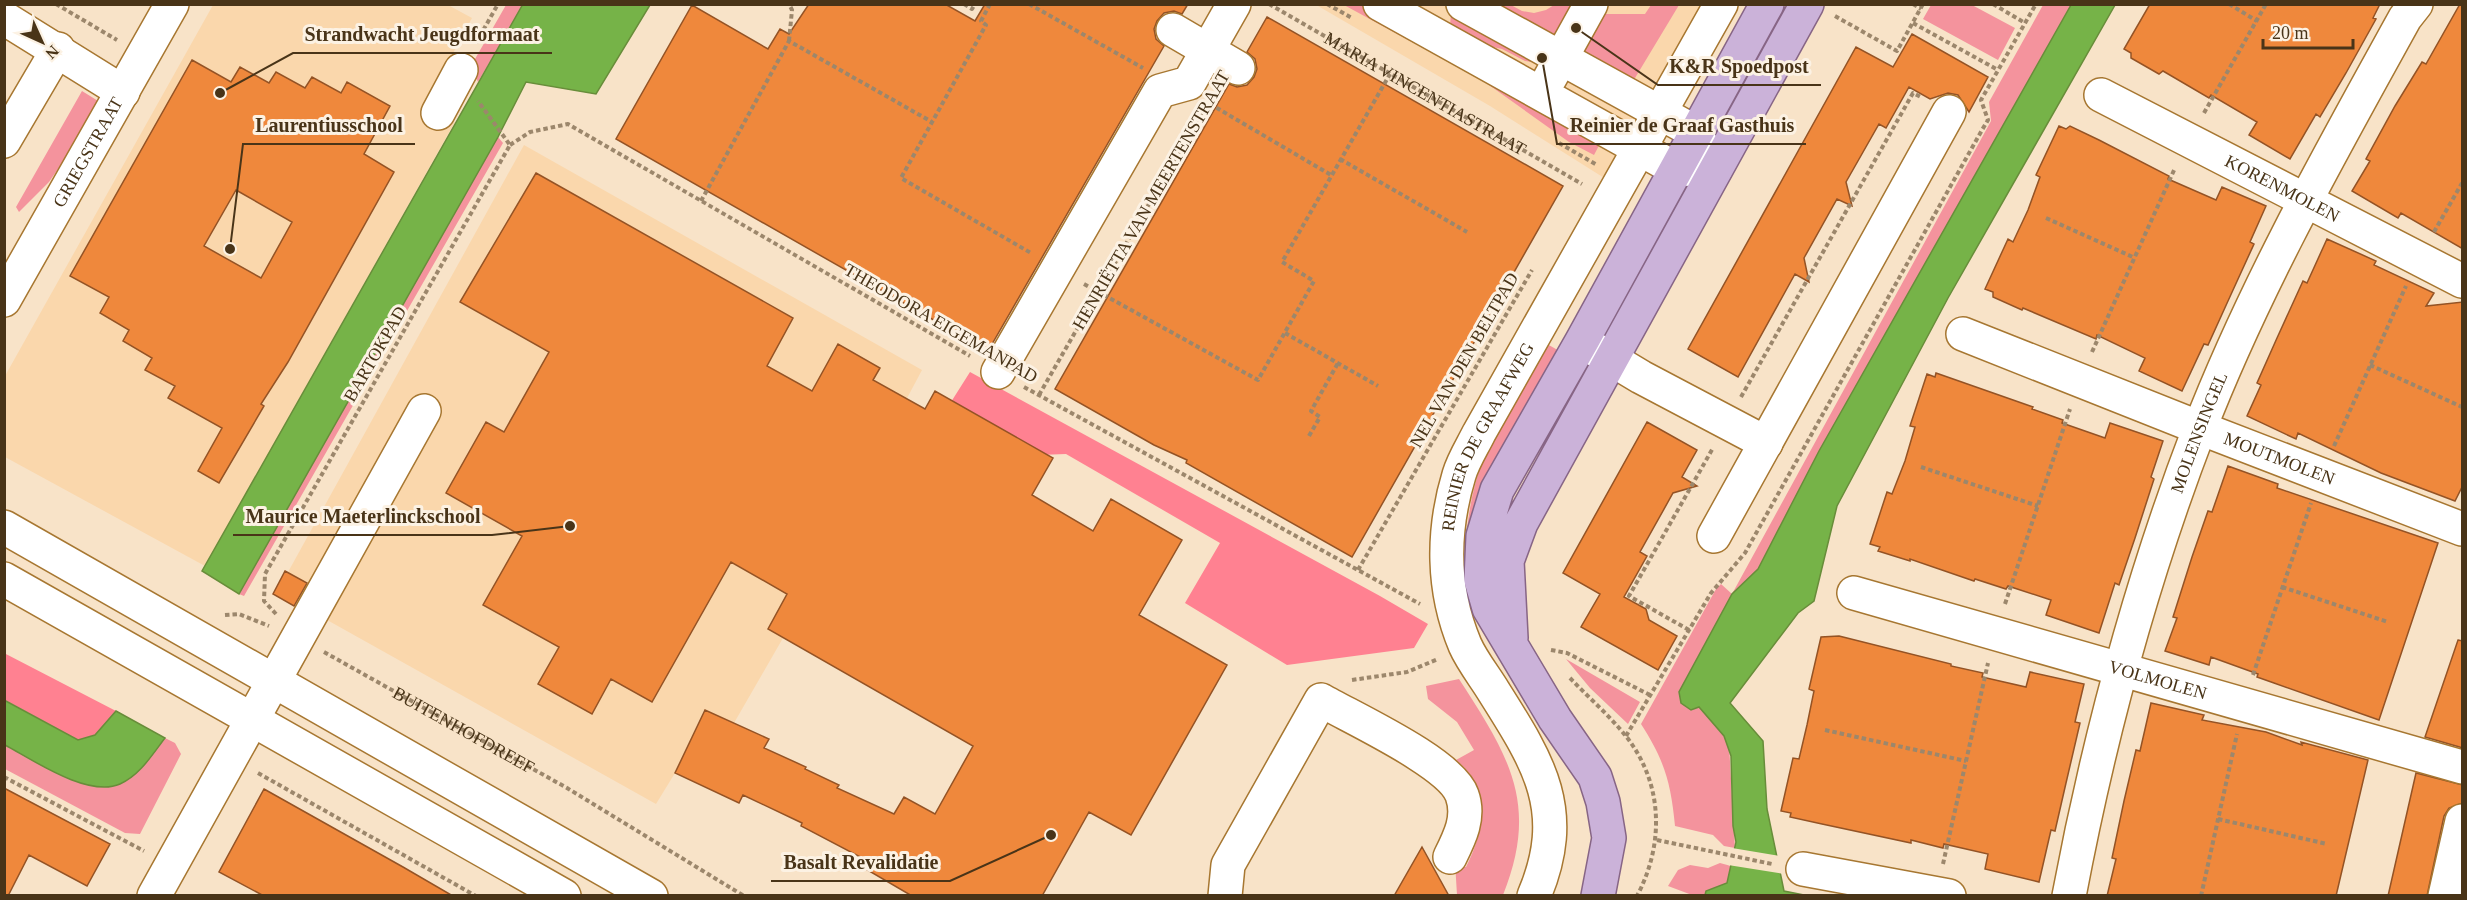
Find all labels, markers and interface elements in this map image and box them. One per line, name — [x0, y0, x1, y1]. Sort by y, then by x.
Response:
north arrow — [12, 12, 72, 72]
scale bar — [2263, 12, 2353, 50]
callout: Strandwacht Jeugdformaat — [293, 15, 552, 53]
text: Strandwacht Jeugdformaat — [305, 23, 540, 46]
text: 20 m — [2272, 23, 2309, 43]
street label: MARIA VINCENTIASTRAAT — [1321, 28, 1529, 160]
text: N — [42, 42, 62, 63]
callout: K&R Spoedpost — [1658, 47, 1821, 85]
text: K&R Spoedpost — [1669, 55, 1809, 78]
street label: HENRIËTTA VAN MEERTENSTRAAT — [1068, 67, 1234, 333]
street label: GRIEGSTRAAT — [49, 94, 127, 211]
callout: Laurentiusschool — [243, 106, 415, 144]
callout: Reinier de Graaf Gasthuis — [1557, 106, 1806, 144]
text: Laurentiusschool — [255, 114, 403, 136]
text: Reinier de Graaf Gasthuis — [1570, 114, 1795, 136]
street label: KORENMOLEN — [2222, 151, 2343, 226]
street label: THEODORA EIGEMANPAD — [841, 259, 1041, 387]
street label: NEL VAN DEN BELTPAD — [1406, 269, 1522, 451]
street label: BARTOKPAD — [340, 303, 410, 405]
street label: REINIER DE GRAAFWEG — [1438, 339, 1538, 532]
street label: MOLENSINGEL — [2167, 369, 2232, 496]
street label: MOUTMOLEN — [2221, 428, 2338, 489]
callout: Maurice Maeterlinckschool — [233, 497, 492, 535]
text: Maurice Maeterlinckschool — [246, 505, 481, 527]
street label: VOLMOLEN — [2106, 656, 2209, 703]
street label: BUITENHOFDREEF — [389, 683, 538, 778]
callout: Basalt Revalidatie — [771, 843, 950, 881]
text: Basalt Revalidatie — [784, 851, 939, 873]

